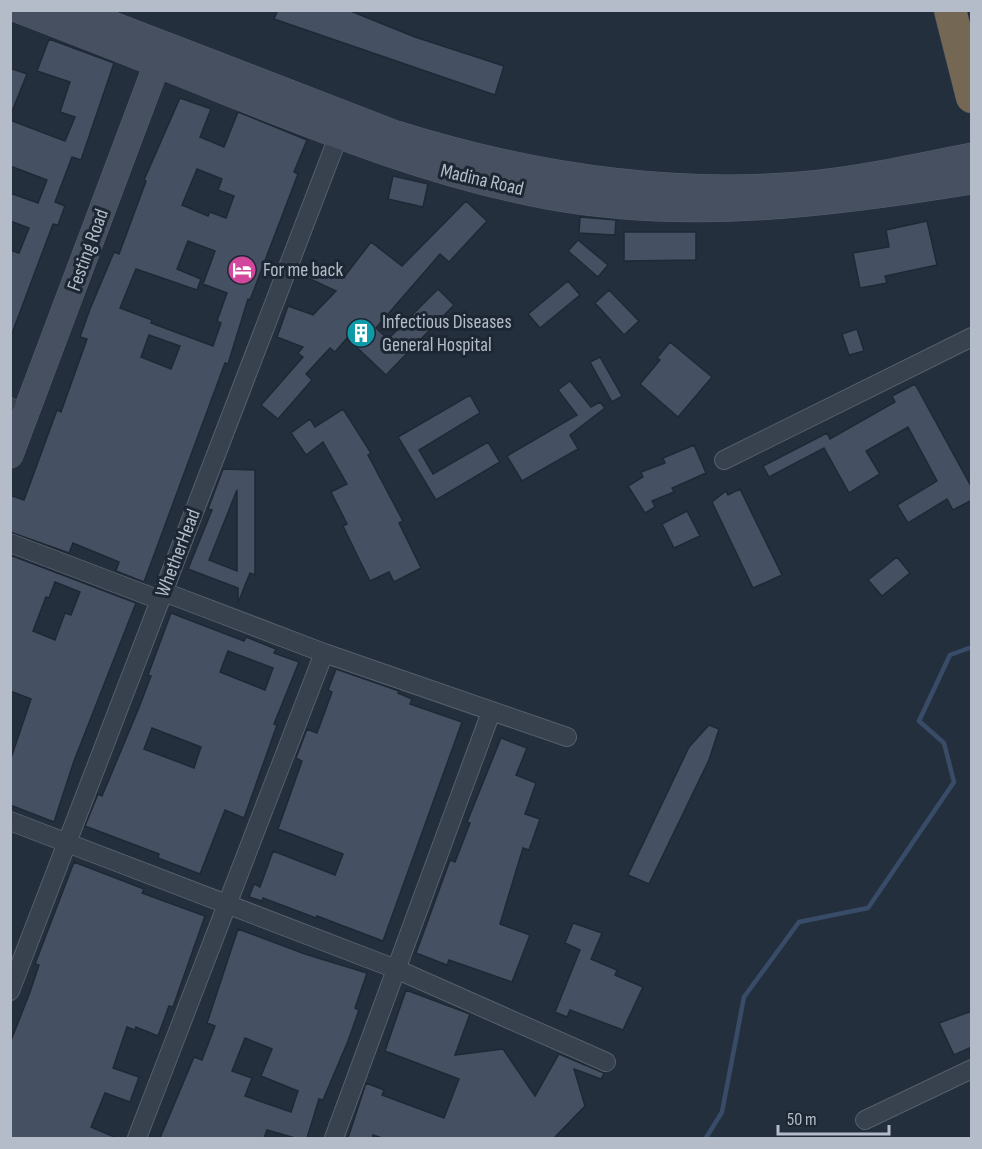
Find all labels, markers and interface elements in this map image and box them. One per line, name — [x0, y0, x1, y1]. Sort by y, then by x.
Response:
street label: Madina Road — [438, 159, 526, 201]
street label: Festing Road — [62, 206, 114, 294]
hotel icon: For me back — [226, 254, 258, 286]
place label: For me back — [263, 258, 344, 282]
place label: Infectious Diseases General Hospital — [382, 310, 512, 357]
building icon: Infectious Diseases General Hospital — [345, 317, 377, 349]
street label: WhetherHead — [150, 506, 206, 600]
scale bar — [778, 1098, 889, 1136]
text: 50 m — [787, 1109, 817, 1130]

